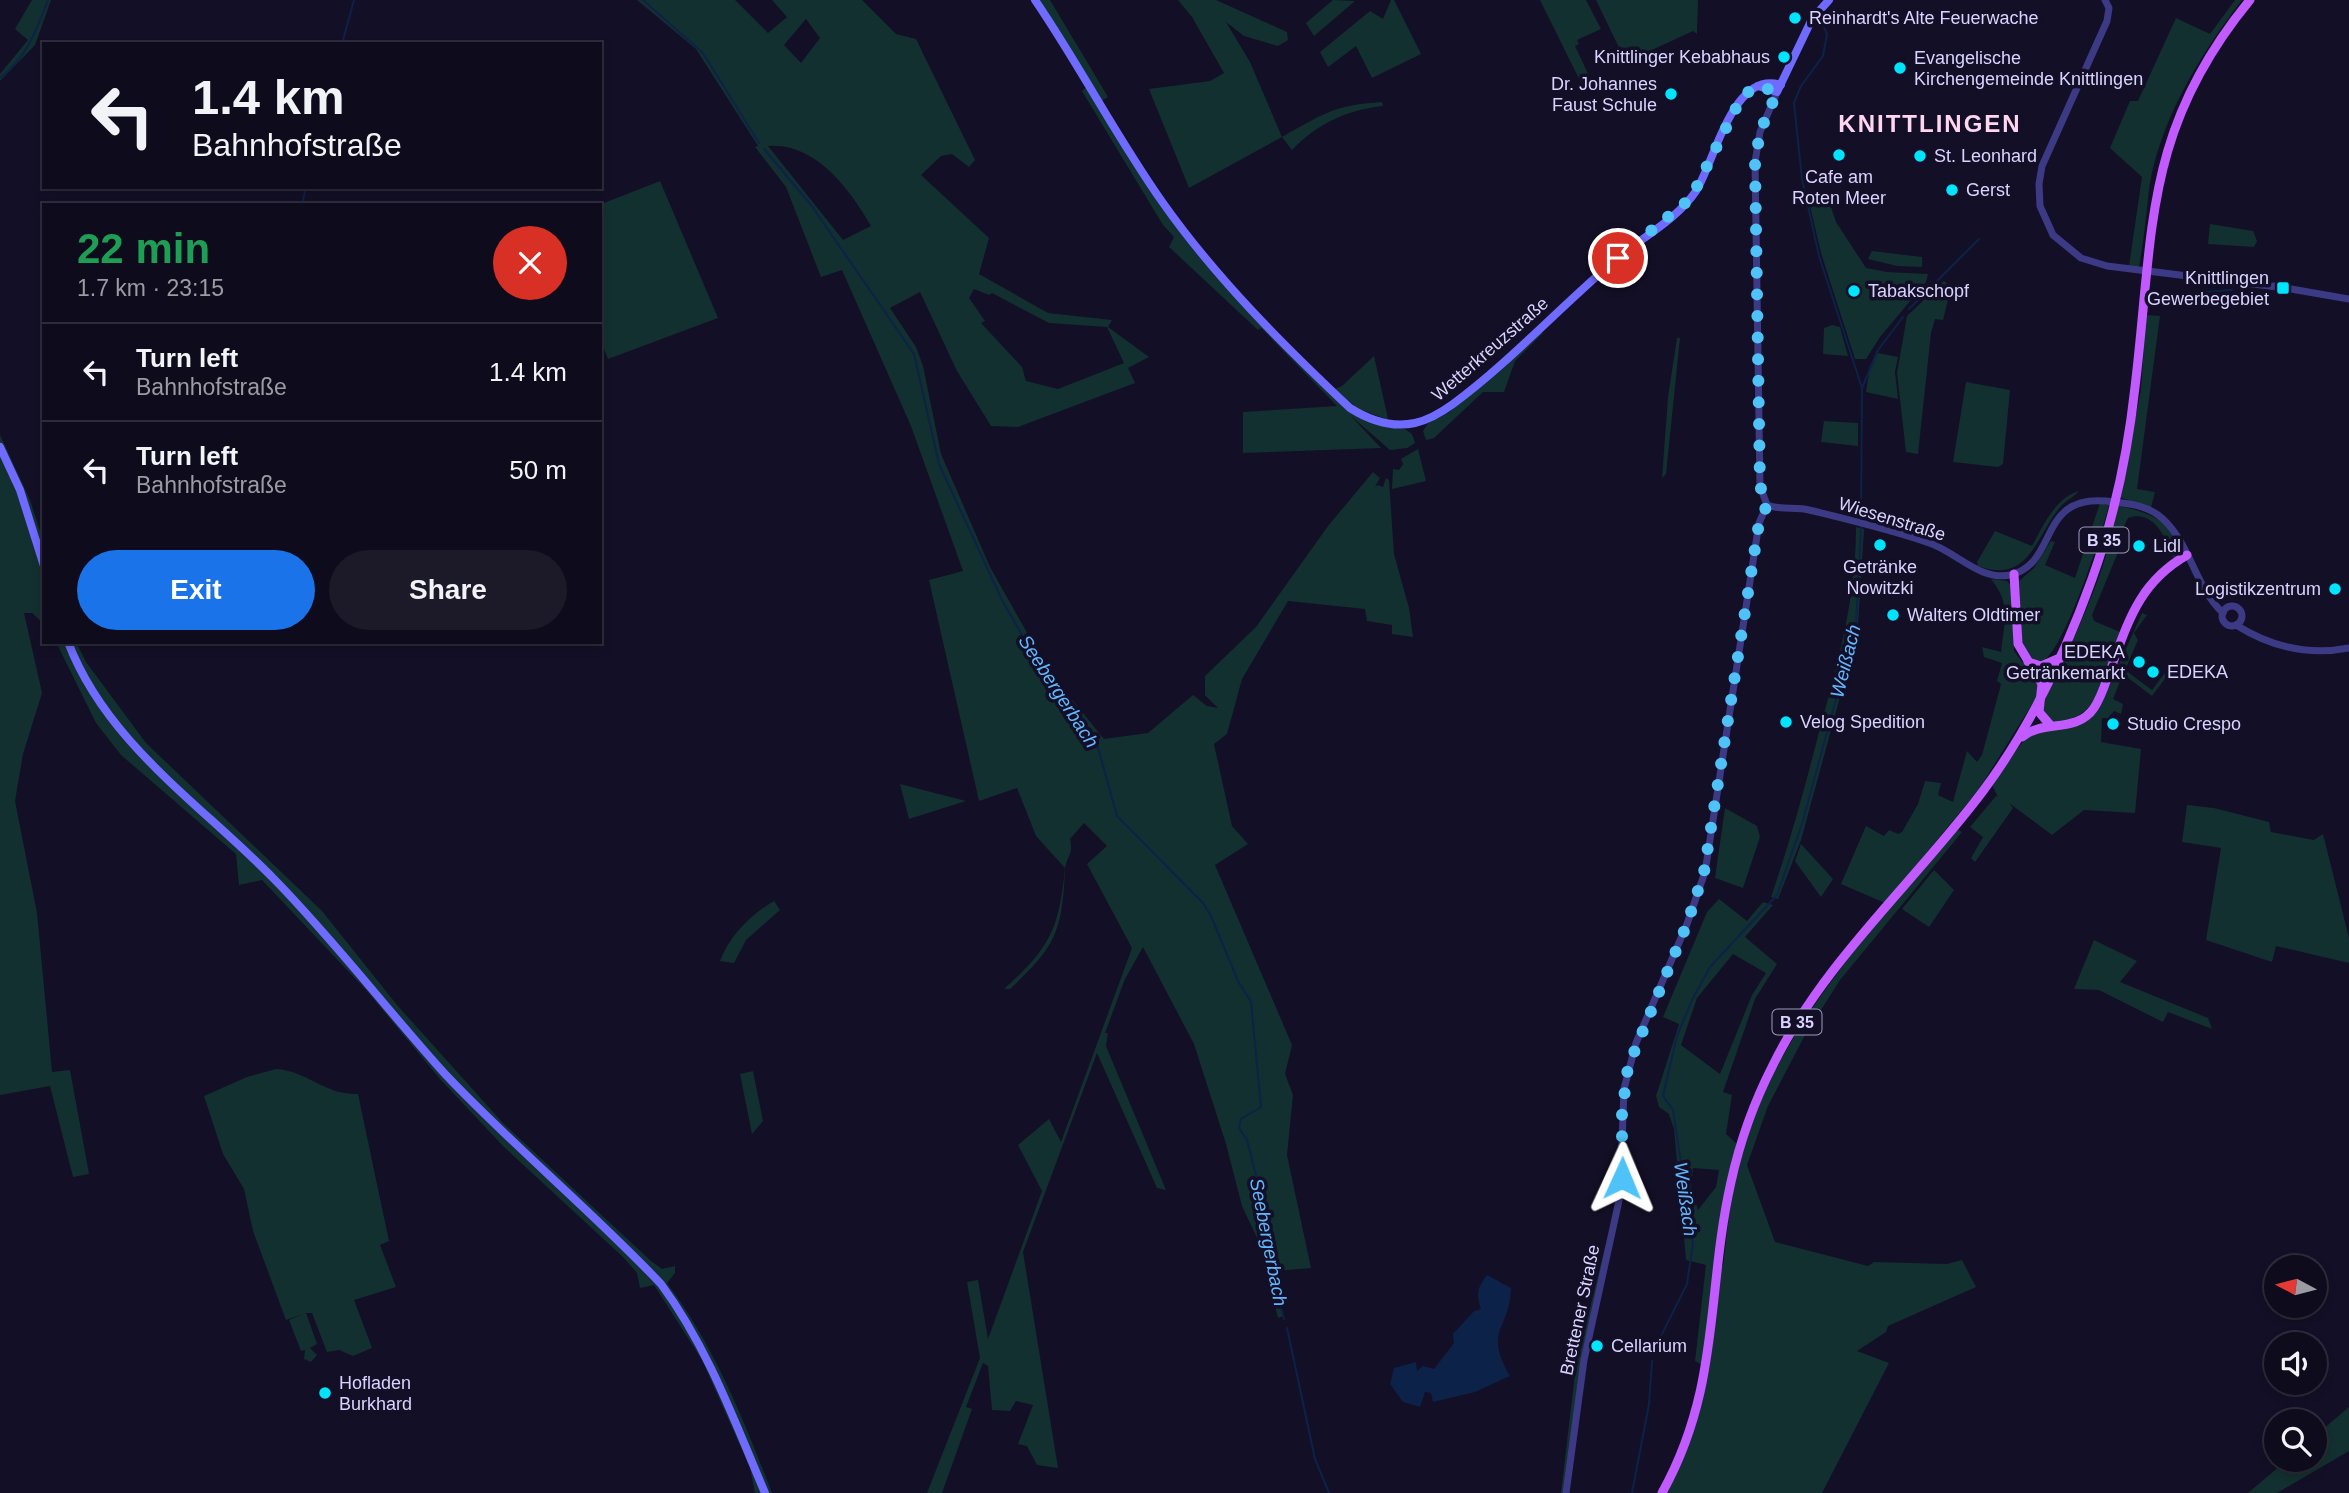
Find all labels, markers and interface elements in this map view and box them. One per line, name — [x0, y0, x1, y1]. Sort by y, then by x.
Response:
place label: Reinhardt's Alte Feuerwache — [1809, 8, 2039, 28]
marker: Reinhardt's Alte Feuerwache — [1787, 10, 1803, 26]
place label: Knittlinger Kebabhaus — [1594, 47, 1770, 67]
place label: Evangelische Kirchengemeinde Knittlingen — [1914, 48, 2143, 89]
marker: Knittlinger Kebabhaus — [1776, 49, 1792, 65]
marker: Evangelische Kirchengemeinde Knittlingen — [1892, 60, 1908, 76]
icon: left — [77, 70, 168, 161]
text: 1.4 km — [192, 70, 345, 124]
place label: Dr. Johannes Faust Schule — [1551, 74, 1657, 115]
marker: Dr. Johannes Faust Schule — [1663, 86, 1679, 102]
district label: KNITTLINGEN — [1838, 110, 2022, 137]
text: Bahnhofstraße — [192, 127, 402, 163]
place label: St. Leonhard — [1934, 146, 2037, 166]
marker: Cafe am Roten Meer — [1831, 147, 1847, 163]
marker: St. Leonhard — [1912, 148, 1928, 164]
place label: Cafe am Roten Meer — [1792, 167, 1886, 208]
place label: Gerst — [1966, 180, 2010, 200]
marker: Gerst — [1944, 182, 1960, 198]
text: 22 min — [77, 225, 210, 272]
button: close — [493, 226, 567, 300]
pin — [1588, 228, 1648, 288]
icon: arrive — [1599, 239, 1637, 277]
place label: Knittlingen Gewerbegebiet — [2147, 268, 2269, 309]
text: 1.7 km · 23:15 — [77, 275, 224, 301]
marker: Knittlingen Gewerbegebiet — [2275, 280, 2291, 296]
place label: Tabakschopf — [1868, 281, 1970, 301]
marker: Tabakschopf — [1846, 283, 1862, 299]
street label: Wetterkreuzstraße — [1428, 293, 1552, 405]
text: Turn left — [136, 343, 238, 373]
icon: left — [77, 353, 115, 391]
text: 1.4 km — [489, 357, 567, 387]
text: Bahnhofstraße — [136, 374, 287, 400]
text: Turn left — [136, 441, 238, 471]
icon: left — [77, 451, 115, 489]
text: 50 m — [509, 455, 567, 485]
text: Bahnhofstraße — [136, 472, 287, 498]
street label: Wiesenstraße — [1836, 493, 1948, 545]
road number: B 35 — [2080, 527, 2128, 552]
place label: Lidl — [2153, 536, 2181, 556]
marker: Getränke Nowitzki — [1872, 537, 1888, 553]
marker: Lidl — [2131, 538, 2147, 554]
button: Exit — [77, 550, 315, 630]
button: Share — [329, 550, 567, 630]
place label: Getränke Nowitzki — [1843, 557, 1917, 598]
place label: Logistikzentrum — [2195, 579, 2321, 599]
marker: Logistikzentrum — [2327, 581, 2343, 597]
place label: Walters Oldtimer — [1907, 605, 2040, 625]
marker: Walters Oldtimer — [1885, 607, 1901, 623]
water label: Weißach — [1826, 622, 1865, 700]
water label: Seebergerbach — [1014, 631, 1103, 751]
place label: EDEKA Getränkemarkt — [2006, 642, 2125, 683]
marker: EDEKA Getränkemarkt — [2131, 654, 2147, 670]
place label: EDEKA — [2167, 662, 2228, 682]
marker: EDEKA — [2145, 664, 2161, 680]
place label: Velog Spedition — [1800, 712, 1925, 732]
marker: Velog Spedition — [1778, 714, 1794, 730]
place label: Studio Crespo — [2127, 714, 2241, 734]
marker: Studio Crespo — [2105, 716, 2121, 732]
road number: B 35 — [1772, 1010, 1822, 1034]
position arrow — [1585, 1141, 1659, 1215]
water label: Weißach — [1670, 1161, 1701, 1237]
water label: Seebergerbach — [1246, 1176, 1291, 1308]
street label: Brettener Straße — [1556, 1243, 1604, 1377]
north arrow — [2264, 1255, 2328, 1318]
map controls — [2264, 1255, 2327, 1472]
button: sound — [2264, 1332, 2327, 1395]
place label: Cellarium — [1611, 1336, 1687, 1356]
marker: Cellarium — [1589, 1338, 1605, 1354]
place label: Hofladen Burkhard — [339, 1373, 412, 1414]
marker: Hofladen Burkhard — [317, 1385, 333, 1401]
button: search — [2264, 1409, 2327, 1472]

